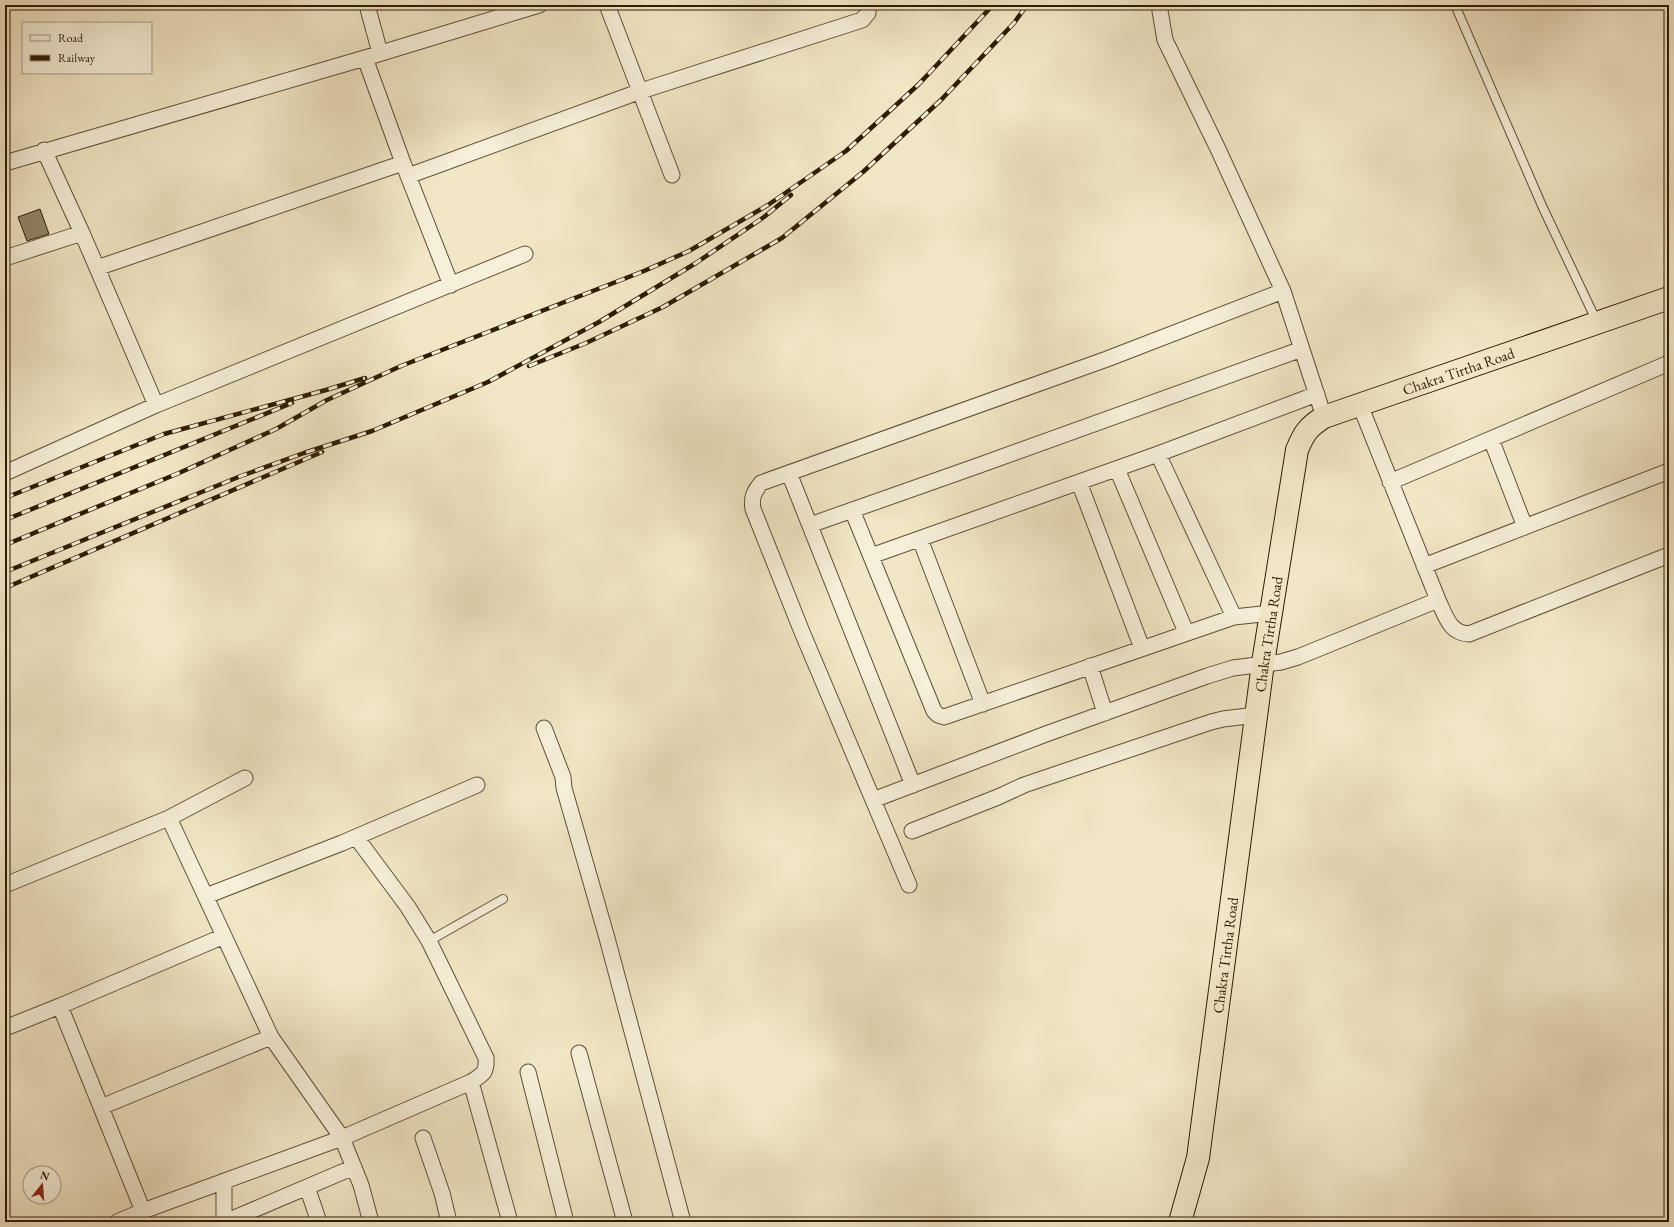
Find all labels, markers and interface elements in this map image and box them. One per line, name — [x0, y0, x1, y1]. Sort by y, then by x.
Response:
legend — [22, 22, 152, 74]
text: Road — [58, 30, 84, 46]
text: Railway — [58, 50, 96, 66]
street label: Chakra Tirtha Road — [1400, 343, 1517, 399]
street label: Chakra Tirtha Road — [1250, 574, 1286, 693]
street label: Chakra Tirtha Road — [1208, 896, 1242, 1015]
north arrow — [22, 1165, 62, 1205]
text: N — [39, 1167, 51, 1183]

